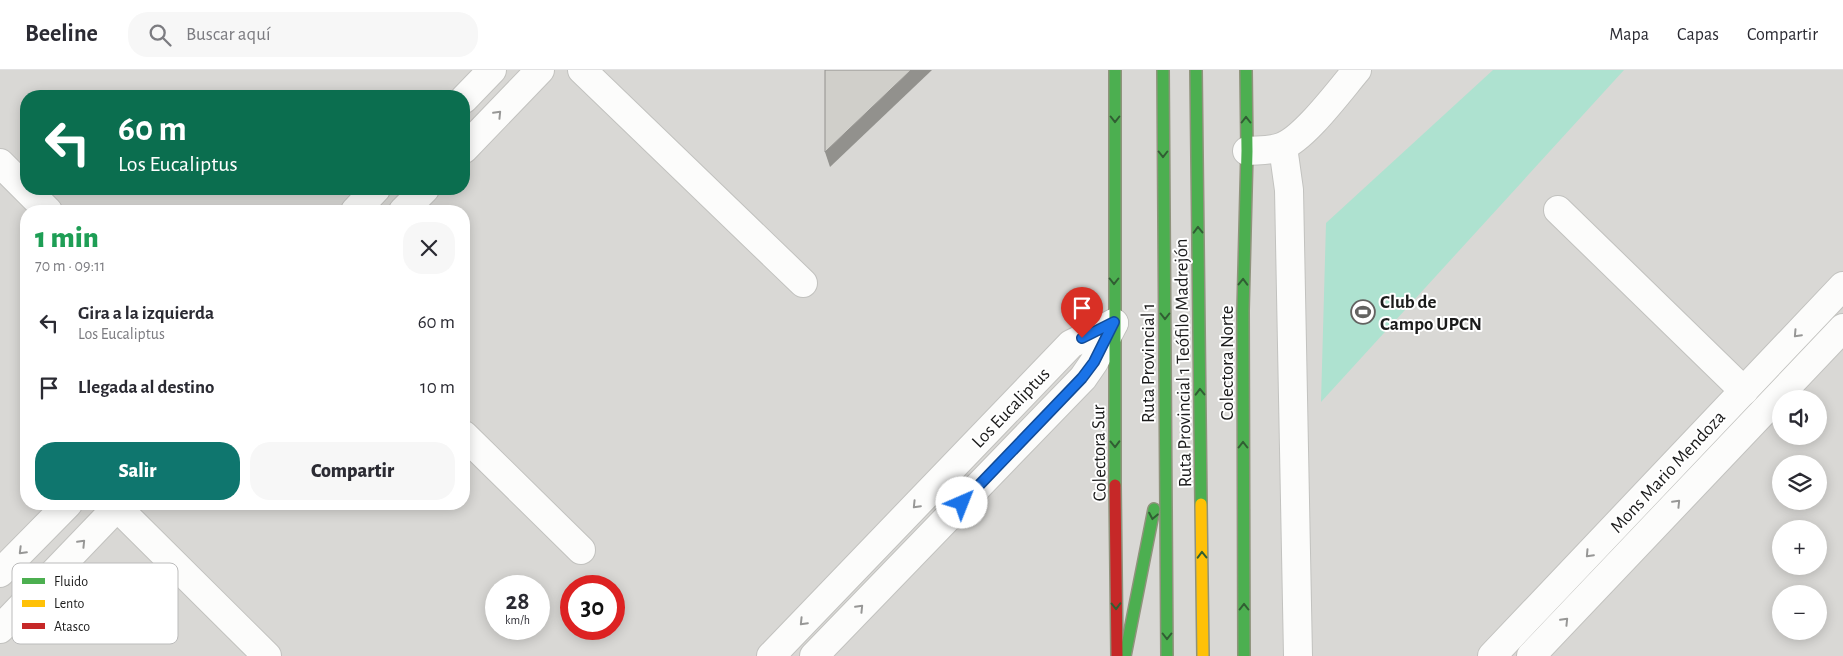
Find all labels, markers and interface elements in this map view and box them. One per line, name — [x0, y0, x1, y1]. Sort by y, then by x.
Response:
search box — [128, 12, 478, 57]
icon: search — [146, 21, 174, 49]
text: Beeline — [25, 22, 98, 46]
text: Buscar aquí — [186, 25, 271, 44]
text: Mapa — [1609, 26, 1649, 44]
text: Capas — [1677, 26, 1719, 44]
text: Compartir — [1747, 26, 1818, 44]
icon: left — [35, 110, 100, 175]
one-way arrow — [492, 111, 501, 120]
text: 60 m — [118, 112, 187, 147]
one-way arrow — [1110, 115, 1120, 123]
one-way arrow — [1241, 116, 1251, 124]
one-way arrow — [1158, 150, 1169, 158]
text: Los Eucaliptus — [118, 153, 238, 175]
button: close — [403, 222, 455, 274]
text: 1 min — [35, 223, 99, 253]
one-way arrow — [1193, 226, 1203, 234]
street label: Ruta Provincial 1 Teófilo Madrejón — [1172, 238, 1195, 488]
text: 70 m · 09:11 — [35, 258, 105, 274]
one-way arrow — [1109, 278, 1119, 285]
one-way arrow — [1238, 278, 1248, 286]
pin — [1061, 287, 1103, 338]
place label: Club de Campo UPCN — [1380, 293, 1482, 334]
icon: arrive — [1068, 294, 1096, 322]
sports icon: Club de Campo UPCN — [1350, 299, 1376, 325]
street label: Ruta Provincial 1 — [1139, 303, 1158, 423]
text: Gira a la izquierda — [78, 304, 214, 323]
street label: Colectora Norte — [1218, 306, 1237, 420]
icon: left — [35, 309, 63, 337]
one-way arrow — [1159, 312, 1170, 320]
text: 60 m — [418, 313, 455, 332]
text: Los Eucaliptus — [78, 326, 165, 342]
one-way arrow — [1794, 328, 1803, 337]
street label: Los Eucaliptus — [968, 364, 1054, 452]
icon: arrive — [35, 374, 63, 402]
text: Llegada al destino — [78, 378, 215, 397]
text: 10 m — [420, 378, 455, 397]
one-way arrow — [1195, 388, 1205, 396]
map controls — [1772, 390, 1827, 640]
button: sound — [1772, 390, 1827, 445]
street label: Colectora Sur — [1089, 404, 1110, 502]
street label: Mons Mario Mendoza — [1607, 407, 1729, 537]
one-way arrow — [1110, 440, 1120, 448]
one-way arrow — [1238, 441, 1248, 448]
button: Salir — [35, 442, 240, 500]
button: Compartir — [250, 442, 455, 500]
button: layers — [1772, 455, 1827, 510]
position arrow — [935, 476, 987, 528]
one-way arrow — [913, 499, 922, 508]
one-way arrow — [1671, 500, 1680, 509]
one-way arrow — [1148, 512, 1158, 521]
button: + — [1772, 520, 1827, 575]
one-way arrow — [76, 540, 85, 549]
one-way arrow — [19, 545, 28, 554]
one-way arrow — [1586, 548, 1595, 557]
one-way arrow — [1197, 551, 1207, 558]
legend — [12, 563, 178, 644]
text: Fluido — [54, 575, 88, 589]
speed limit sign: 30 — [560, 575, 625, 640]
button: − — [1772, 585, 1827, 640]
text: 28 — [505, 589, 530, 614]
text: Lento — [54, 597, 85, 611]
one-way arrow — [1111, 602, 1122, 610]
one-way arrow — [1239, 603, 1249, 611]
one-way arrow — [854, 605, 863, 614]
text: km/h — [505, 614, 530, 626]
one-way arrow — [800, 617, 809, 626]
one-way arrow — [1559, 617, 1568, 626]
text: Atasco — [54, 620, 90, 634]
one-way arrow — [1162, 632, 1172, 640]

